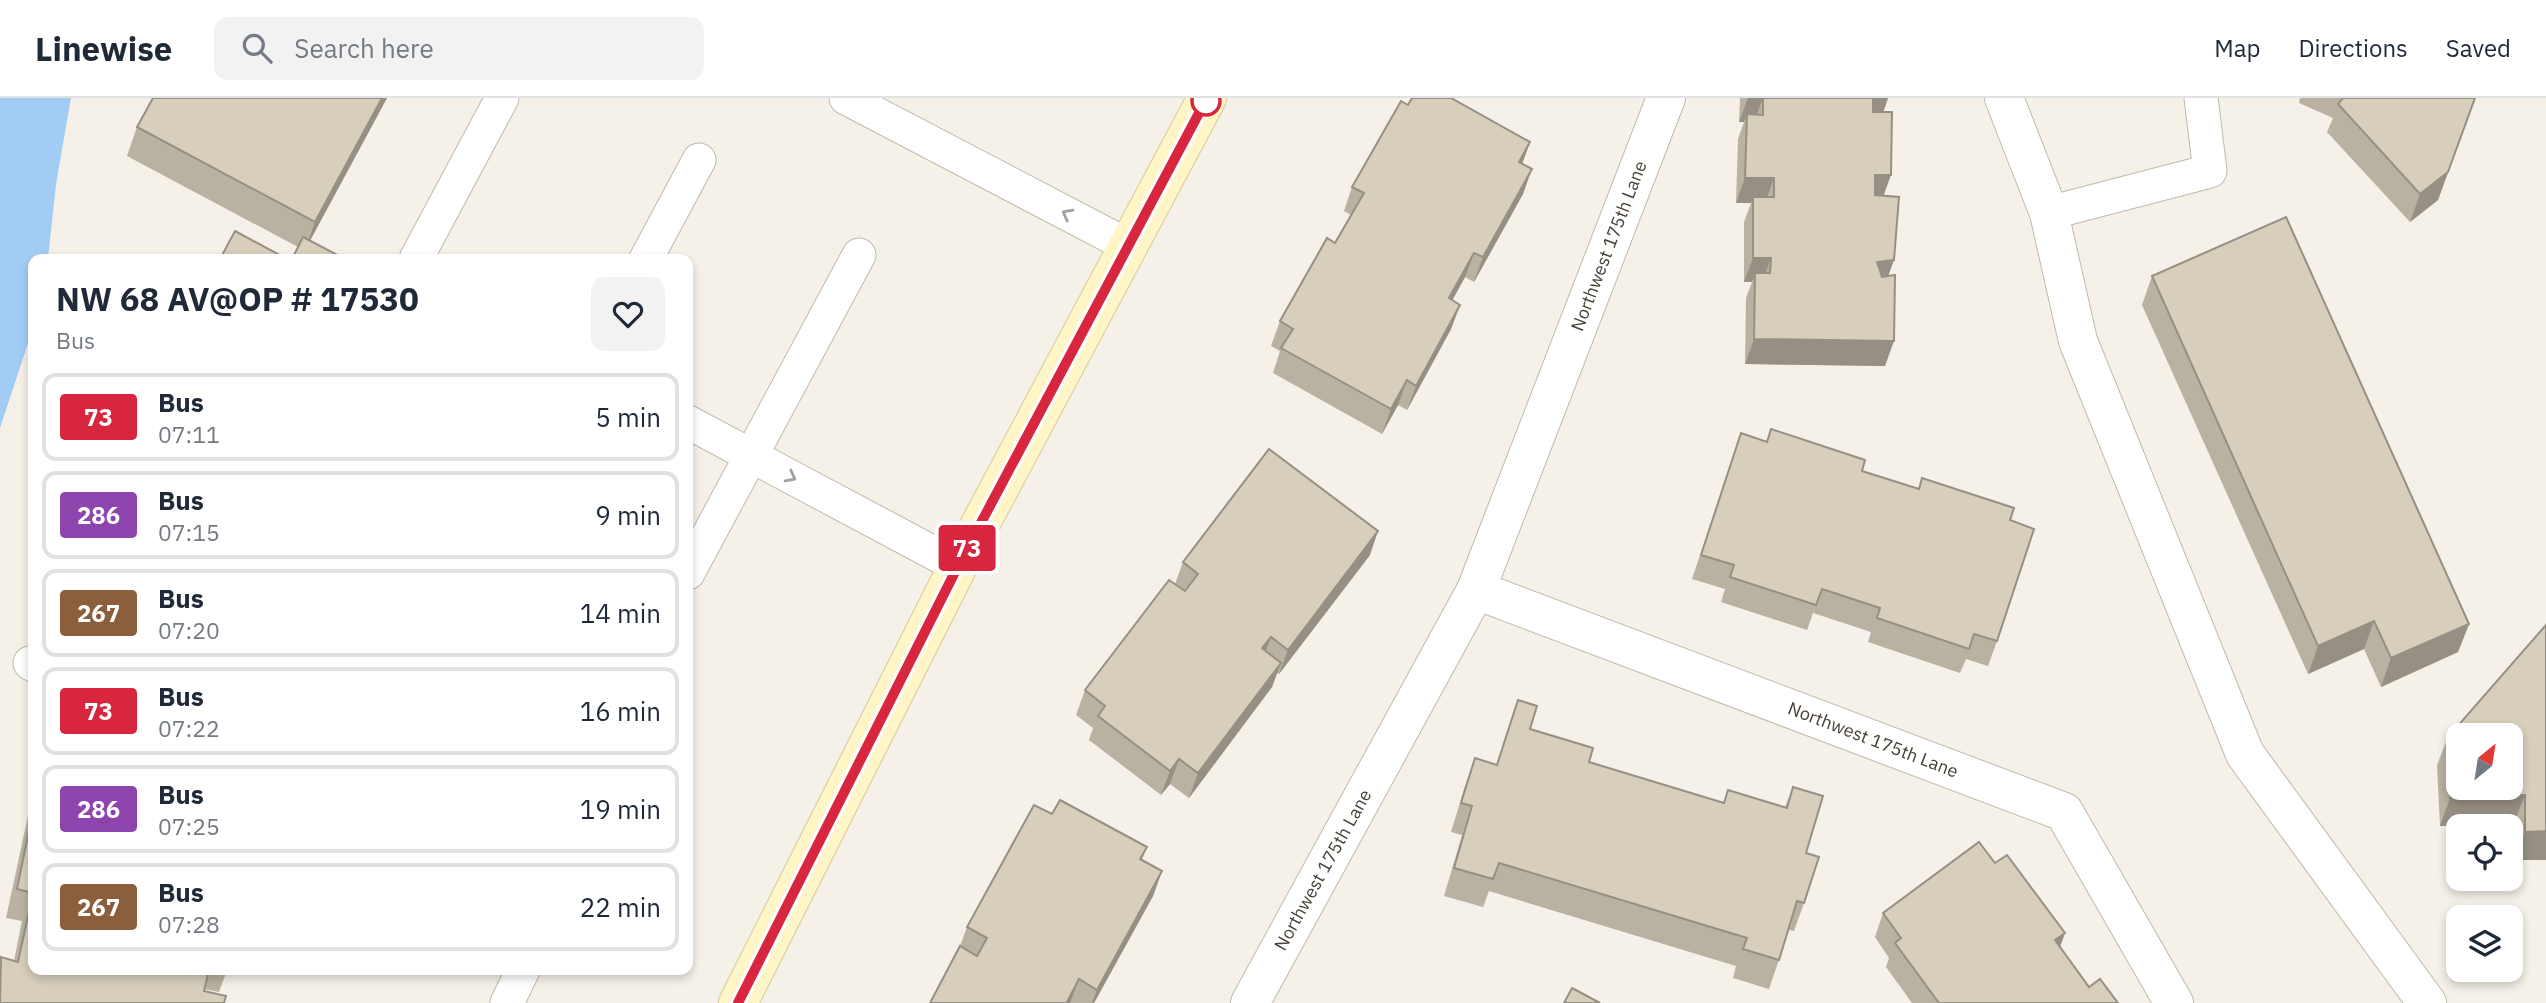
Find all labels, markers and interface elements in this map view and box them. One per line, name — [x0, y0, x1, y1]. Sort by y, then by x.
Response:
search box — [214, 17, 704, 80]
text: Linewise — [35, 27, 172, 70]
icon: search — [238, 29, 276, 67]
text: Search here — [294, 31, 434, 65]
text: Map — [2214, 32, 2260, 64]
text: Directions — [2298, 32, 2408, 64]
text: Saved — [2446, 32, 2511, 64]
unlabelled marker — [1191, 86, 1221, 116]
street label: Northwest 175th Lane — [1565, 157, 1652, 334]
one-way arrow — [1062, 208, 1074, 222]
text: NW 68 AV@OP # 17530 — [56, 277, 419, 320]
button: heart — [591, 277, 665, 351]
text: Bus — [56, 325, 95, 355]
text: Bus — [158, 385, 204, 419]
text: 5 min — [595, 400, 661, 434]
text: 73 — [84, 401, 113, 433]
text: 07:11 — [158, 419, 220, 449]
one-way arrow — [784, 469, 796, 482]
text: Bus — [158, 483, 204, 517]
text: 9 min — [595, 498, 661, 532]
text: 286 — [77, 499, 120, 531]
text: 07:15 — [158, 517, 220, 547]
line badge: 73 — [936, 525, 998, 571]
text: 73 — [953, 532, 981, 564]
text: Bus — [158, 581, 204, 615]
text: 14 min — [580, 596, 661, 630]
text: 267 — [77, 597, 120, 629]
text: 07:20 — [158, 615, 220, 645]
text: Bus — [158, 679, 204, 713]
text: 16 min — [580, 694, 661, 728]
text: 73 — [84, 695, 113, 727]
street label: Northwest 175th Lane — [1785, 696, 1962, 783]
text: 07:22 — [158, 713, 220, 743]
north arrow — [2446, 723, 2524, 800]
map controls — [2446, 723, 2523, 982]
text: Bus — [158, 777, 204, 811]
street label: Northwest 175th Lane — [1269, 785, 1376, 954]
text: 19 min — [580, 792, 661, 826]
text: 286 — [77, 793, 120, 825]
text: 07:25 — [158, 811, 220, 841]
button: locate — [2446, 814, 2523, 891]
text: Bus — [158, 875, 204, 909]
text: 22 min — [580, 890, 661, 924]
text: 267 — [77, 891, 120, 923]
button: layers — [2446, 905, 2523, 982]
text: 07:28 — [158, 909, 220, 939]

